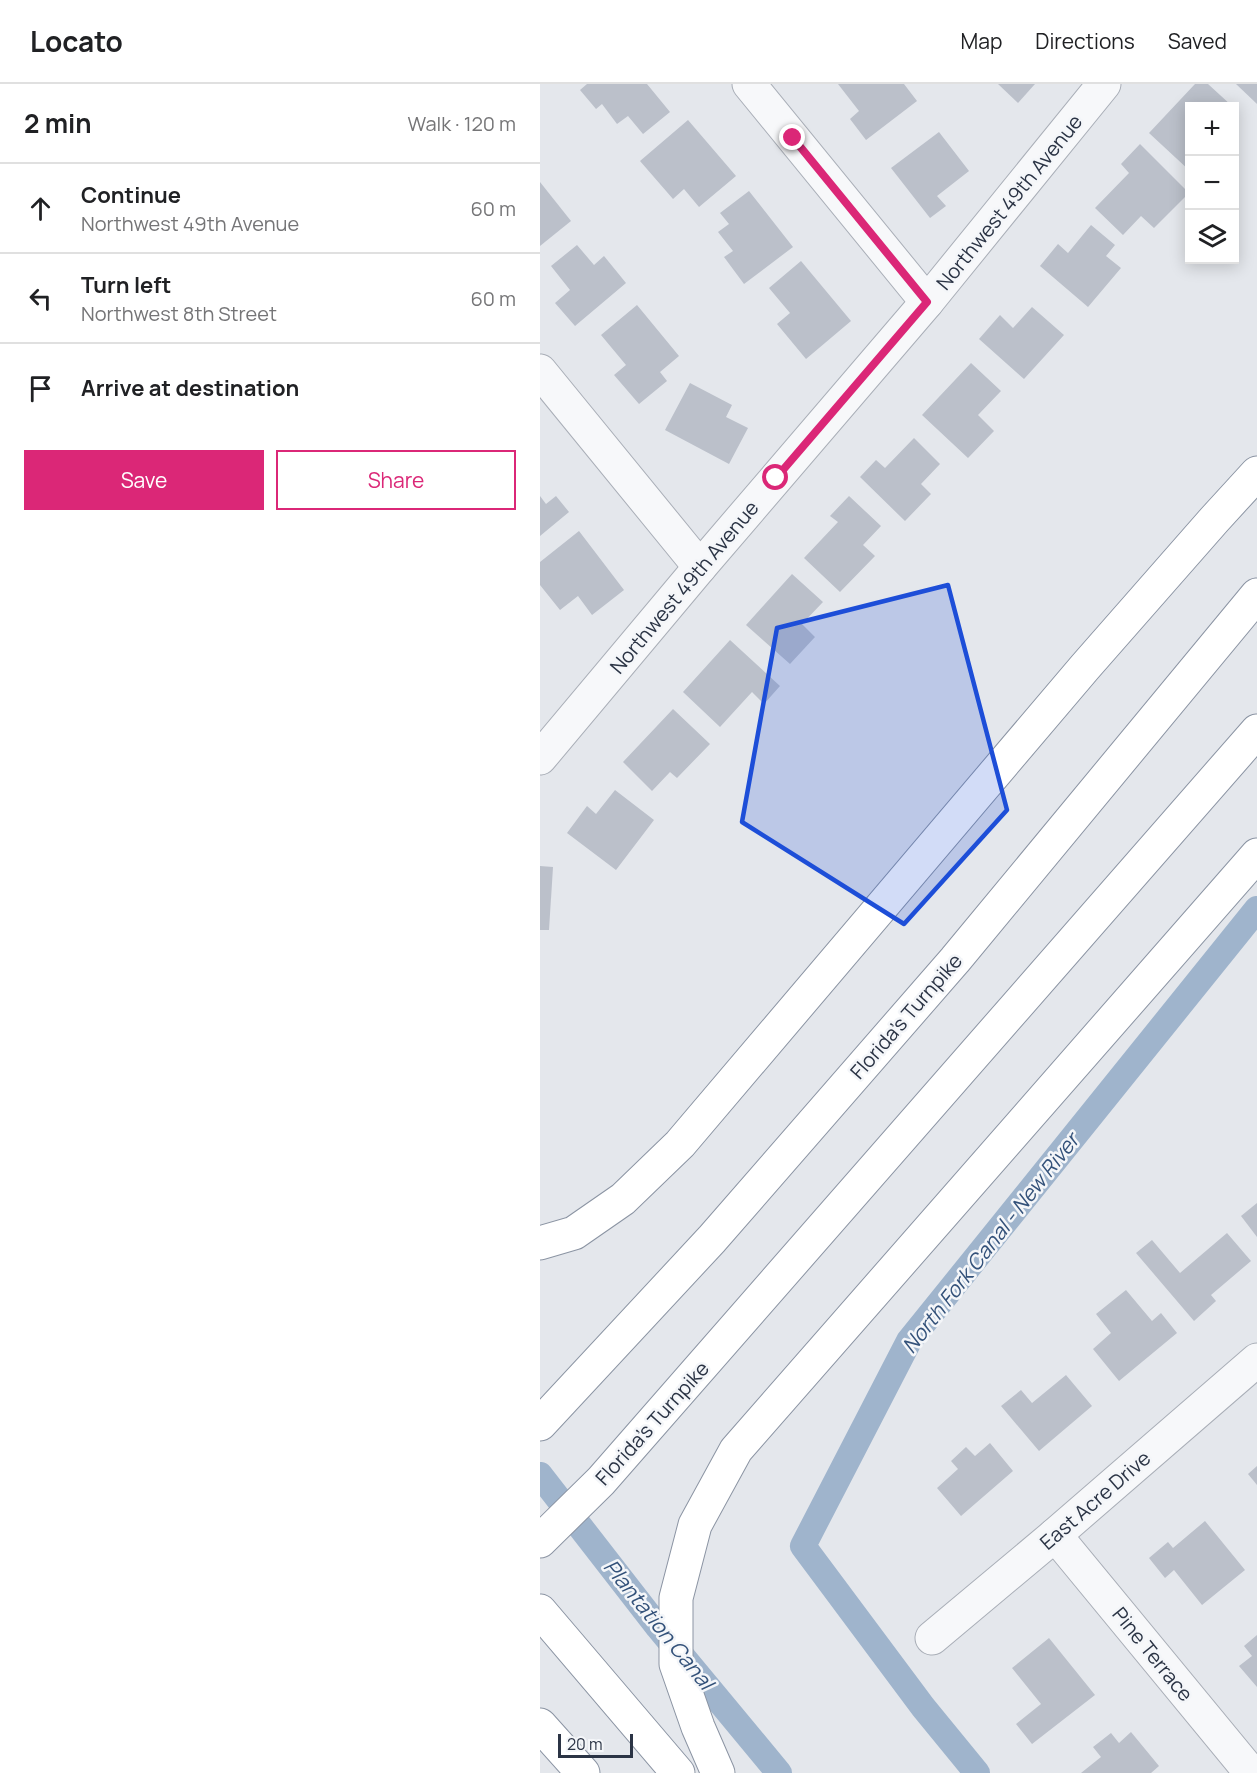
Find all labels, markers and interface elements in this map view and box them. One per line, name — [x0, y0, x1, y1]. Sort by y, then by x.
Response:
text: Locato — [30, 22, 123, 60]
text: Map — [961, 27, 1002, 55]
text: Directions — [1035, 27, 1135, 55]
text: Saved — [1168, 27, 1227, 55]
map controls — [1185, 102, 1239, 264]
button: + — [1185, 102, 1239, 156]
text: 2 min — [24, 105, 92, 141]
street label: Northwest 49th Avenue — [930, 109, 1088, 295]
text: Walk · 120 m — [408, 110, 516, 137]
route end — [779, 124, 805, 150]
button: − — [1185, 156, 1239, 210]
text: Continue — [81, 180, 181, 210]
icon: ahead — [24, 192, 57, 225]
text: 60 m — [470, 195, 516, 222]
text: Northwest 49th Avenue — [81, 210, 299, 237]
button: layers — [1185, 210, 1239, 264]
text: Turn left — [81, 270, 171, 300]
icon: left — [24, 282, 57, 315]
text: 60 m — [470, 285, 516, 312]
text: Northwest 8th Street — [81, 300, 277, 327]
icon: arrive — [24, 372, 57, 405]
text: Arrive at destination — [81, 373, 299, 403]
button: Save — [24, 450, 264, 510]
button: Share — [276, 450, 516, 510]
route start — [762, 464, 788, 490]
street label: Northwest 49th Avenue — [604, 495, 764, 679]
street label: Florida's Turnpike — [844, 948, 968, 1084]
water label: North Fork Canal - New River — [895, 1125, 1086, 1359]
street label: Florida's Turnpike — [589, 1355, 715, 1491]
street label: East Acre Drive — [1034, 1444, 1156, 1556]
water label: Plantation Canal — [598, 1553, 722, 1697]
street label: Pine Terrace — [1107, 1601, 1199, 1707]
scale bar — [558, 1731, 633, 1758]
text: 20 m — [567, 1733, 603, 1755]

